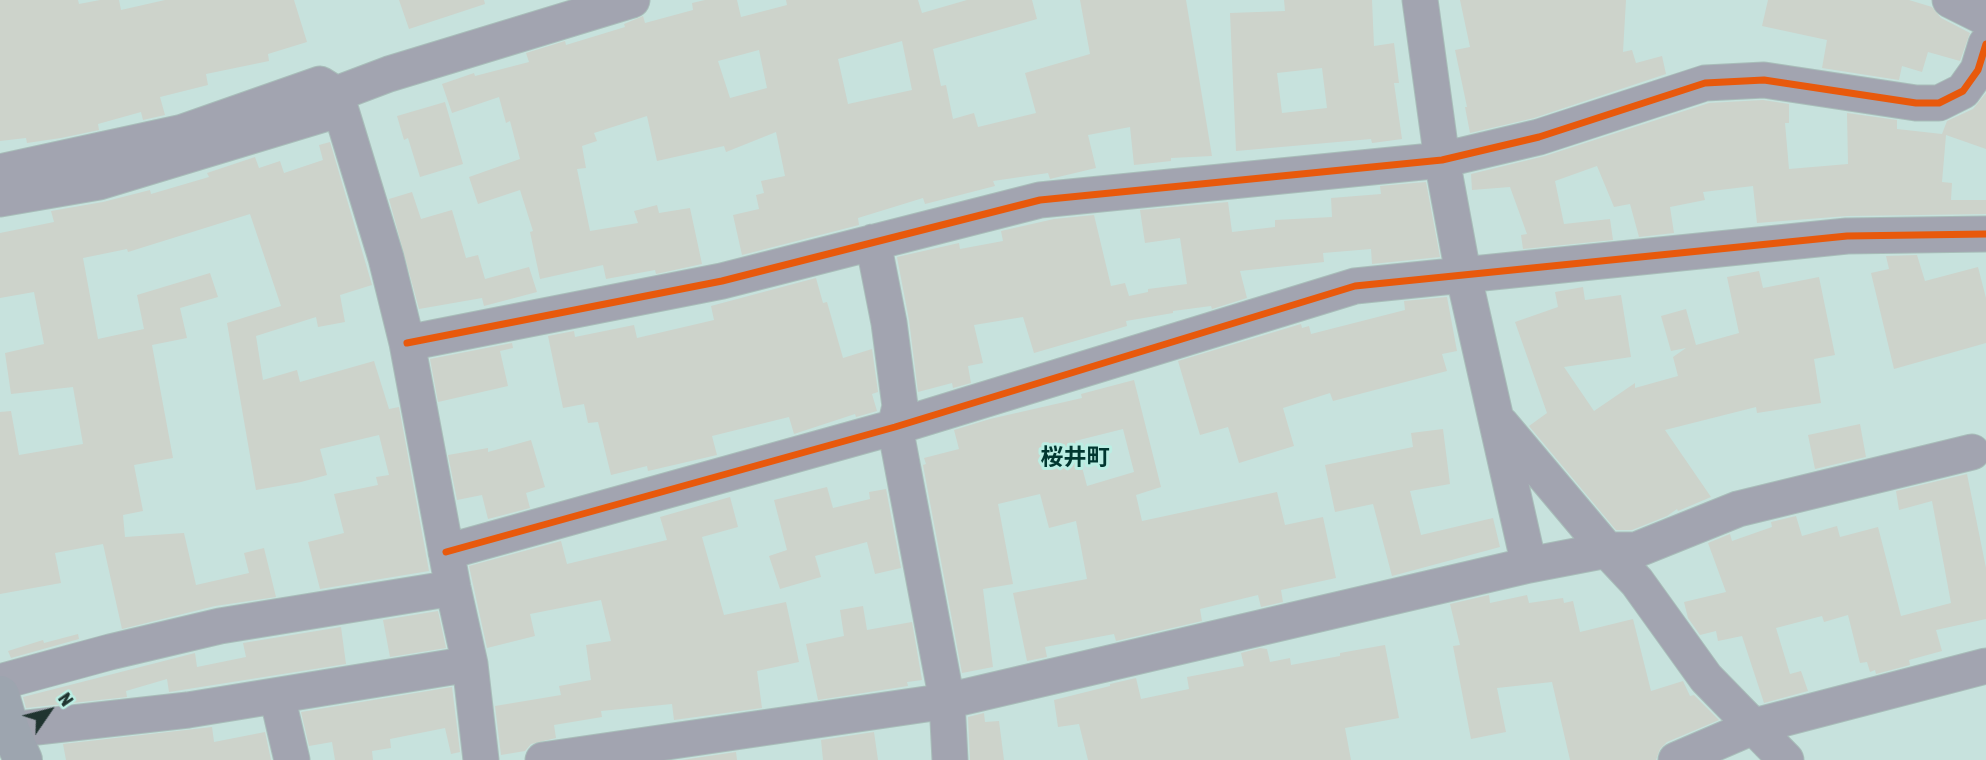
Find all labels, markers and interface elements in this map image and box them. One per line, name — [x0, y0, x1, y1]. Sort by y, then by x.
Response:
district label: 桜井町 — [1041, 444, 1109, 472]
north arrow — [14, 676, 84, 746]
text: N — [54, 688, 78, 710]

